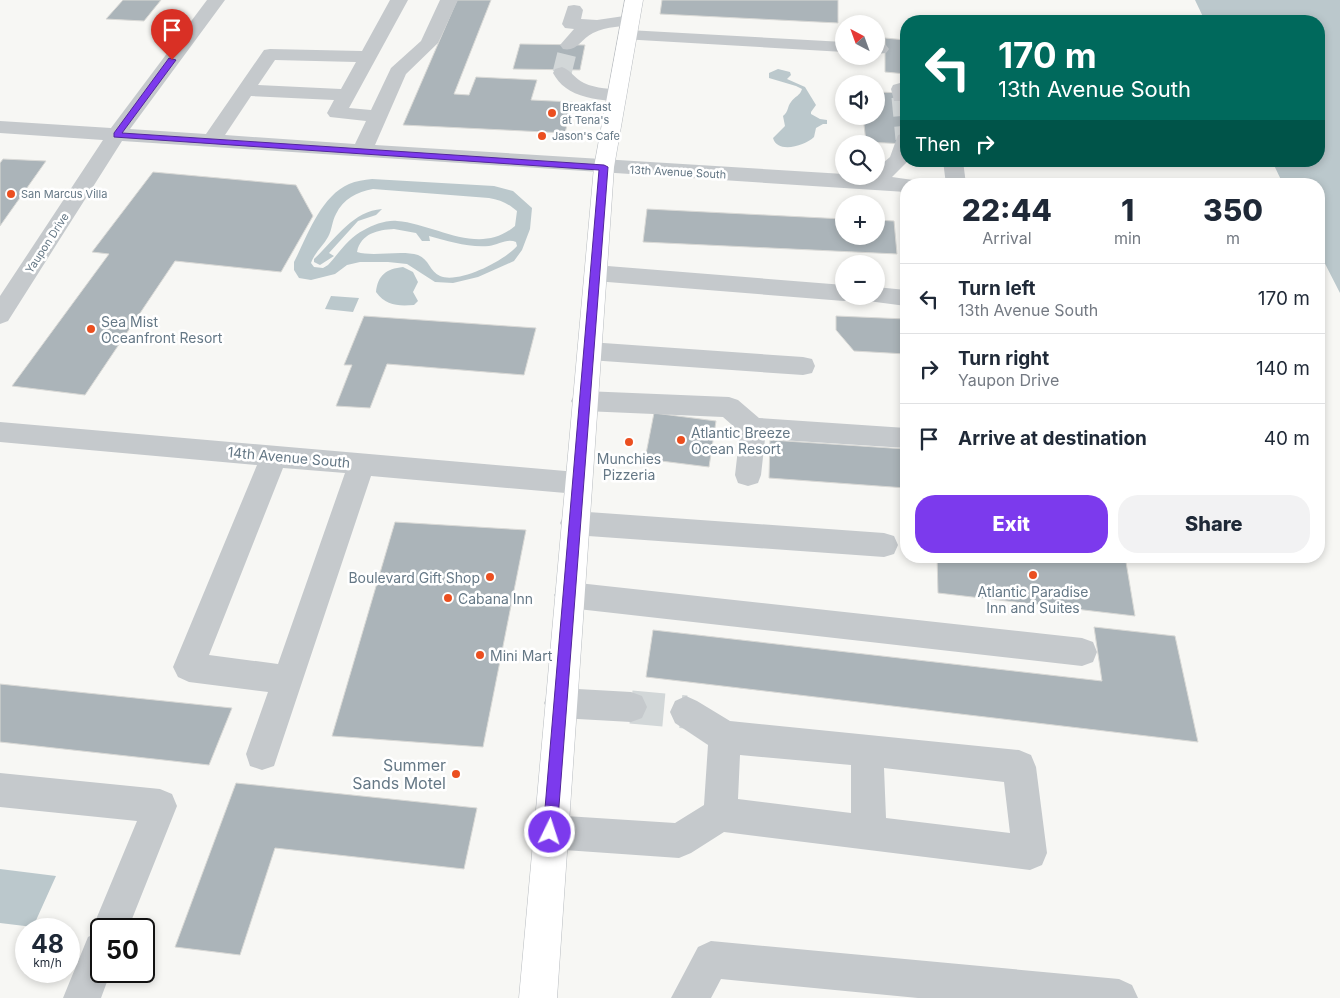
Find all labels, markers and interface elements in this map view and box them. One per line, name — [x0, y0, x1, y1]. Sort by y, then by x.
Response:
pin — [151, 9, 193, 60]
north arrow — [835, 15, 885, 65]
map controls — [835, 15, 885, 305]
icon: arrive — [158, 16, 186, 44]
text: 170 m — [998, 34, 1097, 76]
icon: left — [915, 35, 980, 100]
button: sound — [835, 75, 885, 125]
text: 13th Avenue South — [998, 76, 1191, 102]
place label: Breakfast at Tena's — [562, 100, 612, 127]
marker: Breakfast at Tena's — [546, 107, 558, 119]
place label: Jason's Cafe — [552, 129, 620, 143]
marker: Jason's Cafe — [536, 130, 548, 142]
icon: right — [971, 130, 999, 158]
text: Then — [915, 133, 961, 156]
button: search — [835, 135, 885, 185]
street label: 13th Avenue South — [629, 162, 727, 182]
place label: San Marcus Villa — [21, 187, 107, 201]
marker: San Marcus Villa — [5, 188, 17, 200]
text: 22:44 — [962, 192, 1052, 228]
text: 1 — [1121, 192, 1134, 228]
text: 350 — [1203, 192, 1263, 228]
button: + — [835, 195, 885, 245]
street label: Yaupon Drive — [22, 210, 72, 276]
text: Arrival — [982, 228, 1032, 248]
text: min — [1114, 228, 1141, 248]
text: m — [1226, 228, 1240, 248]
button: − — [835, 255, 885, 305]
text: Turn left — [958, 277, 1036, 300]
icon: left — [915, 285, 943, 313]
text: 170 m — [1258, 287, 1310, 310]
text: 13th Avenue South — [958, 300, 1098, 320]
place label: Sea Mist Oceanfront Resort — [101, 313, 223, 346]
marker: Sea Mist Oceanfront Resort — [85, 323, 97, 335]
text: Turn right — [958, 347, 1049, 370]
icon: right — [915, 355, 943, 383]
text: 140 m — [1256, 357, 1310, 380]
text: Yaupon Drive — [958, 370, 1059, 390]
place label: Atlantic Breeze Ocean Resort — [691, 424, 790, 457]
icon: arrive — [915, 425, 943, 453]
text: Arrive at destination — [958, 427, 1147, 450]
text: 40 m — [1264, 427, 1310, 450]
marker: Atlantic Breeze Ocean Resort — [675, 434, 687, 446]
marker: Munchies Pizzeria — [623, 436, 635, 448]
street label: 14th Avenue South — [227, 443, 351, 471]
place label: Munchies Pizzeria — [597, 450, 661, 483]
button: Exit — [915, 495, 1108, 553]
button: Share — [1118, 495, 1310, 553]
place label: Boulevard Gift Shop — [348, 569, 480, 586]
marker: Atlantic Paradise Inn and Suites — [1027, 569, 1039, 581]
marker: Boulevard Gift Shop — [484, 571, 496, 583]
place label: Atlantic Paradise Inn and Suites — [978, 583, 1088, 616]
place label: Cabana Inn — [458, 590, 533, 607]
marker: Cabana Inn — [442, 592, 454, 604]
place label: Mini Mart — [490, 647, 553, 664]
marker: Mini Mart — [474, 649, 486, 661]
place label: Summer Sands Motel — [352, 755, 446, 793]
marker: Summer Sands Motel — [450, 768, 462, 780]
position arrow — [523, 805, 575, 857]
speed limit sign: 50 — [90, 918, 155, 983]
text: 48 — [31, 929, 64, 959]
text: km/h — [33, 955, 62, 970]

